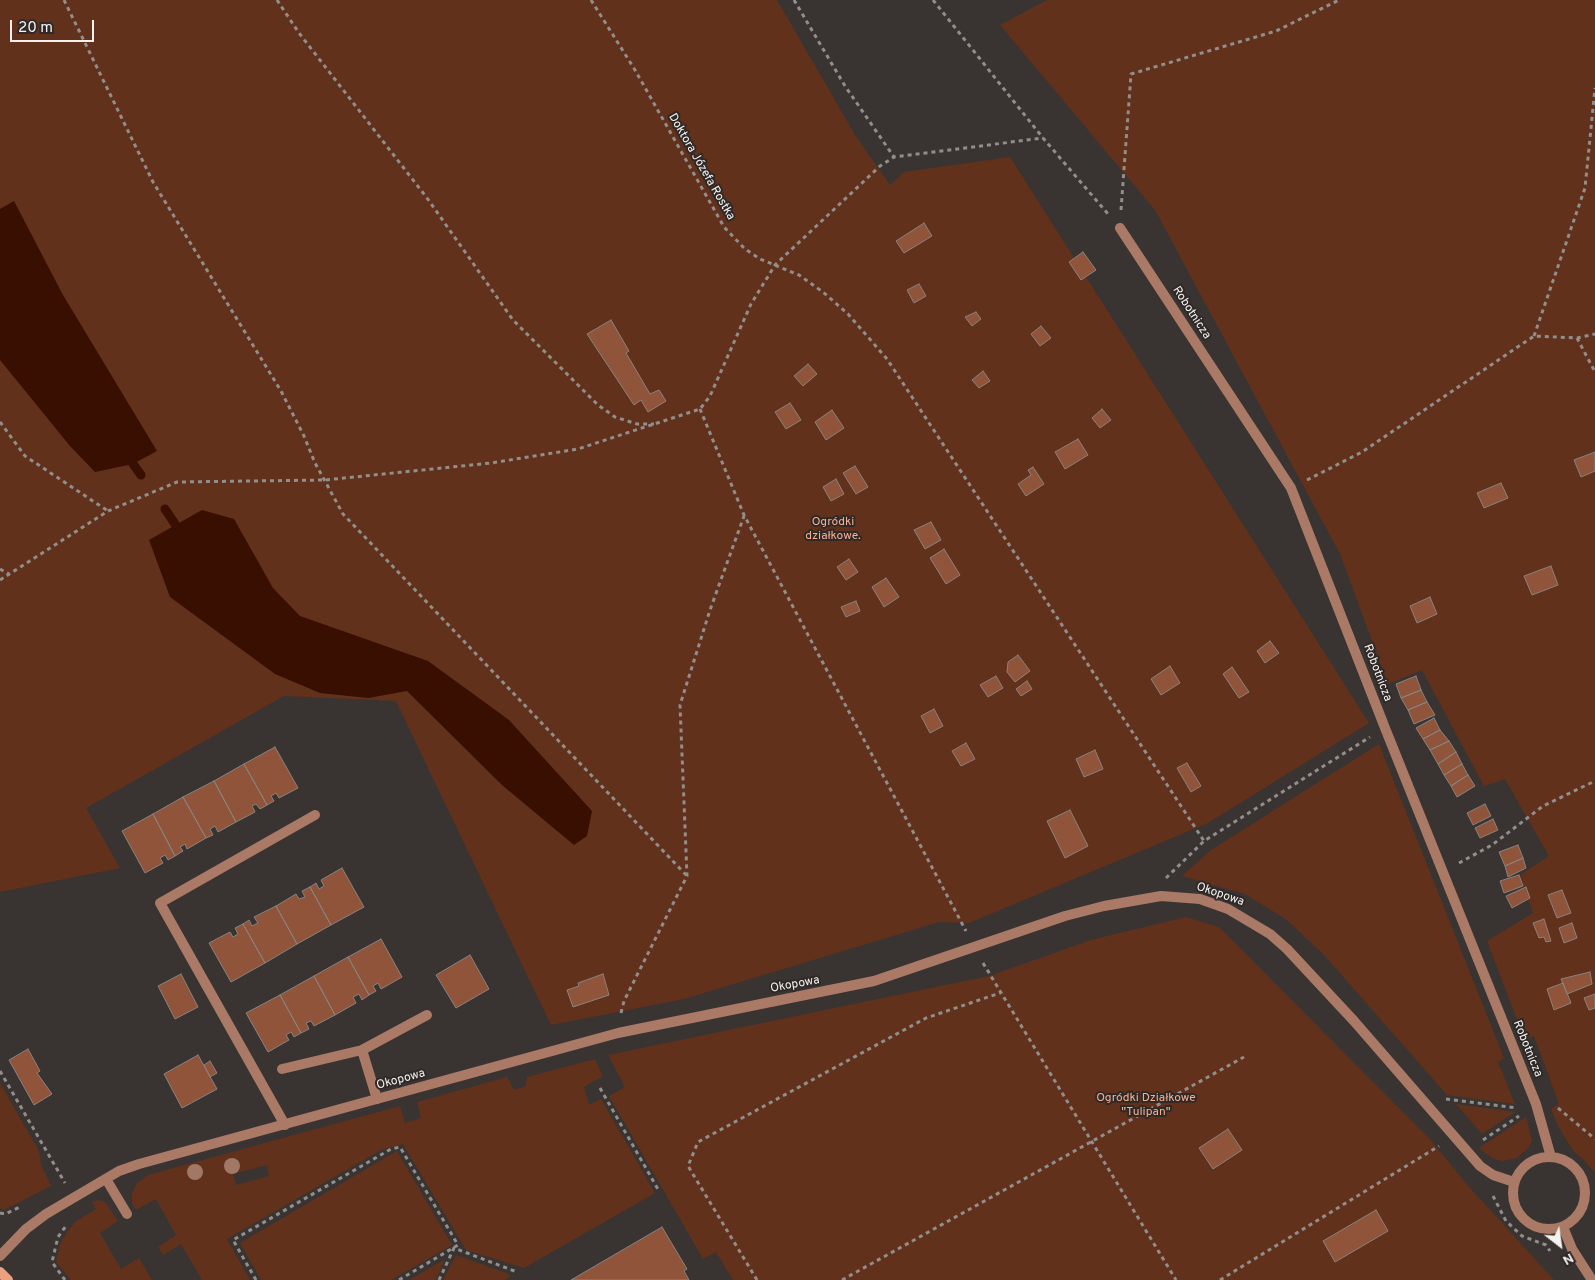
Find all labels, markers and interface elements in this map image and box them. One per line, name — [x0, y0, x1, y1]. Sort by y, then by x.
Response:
scale bar — [12, 10, 96, 42]
text: 20 m — [18, 19, 53, 38]
street label: Doktora Józefa Rostka — [665, 111, 737, 223]
street label: Robotnicza — [1169, 284, 1213, 342]
park label: Ogródki działkowe. — [805, 516, 861, 544]
street label: Robotnicza — [1360, 642, 1394, 704]
street label: Okopowa — [1194, 880, 1246, 910]
street label: Okopowa — [769, 974, 821, 996]
street label: Robotnicza — [1509, 1018, 1545, 1080]
street label: Okopowa — [375, 1067, 427, 1093]
park label: Ogródki Działkowe "Tulipan" — [1096, 1092, 1196, 1120]
north arrow — [1535, 1220, 1585, 1270]
text: N — [1559, 1249, 1576, 1268]

